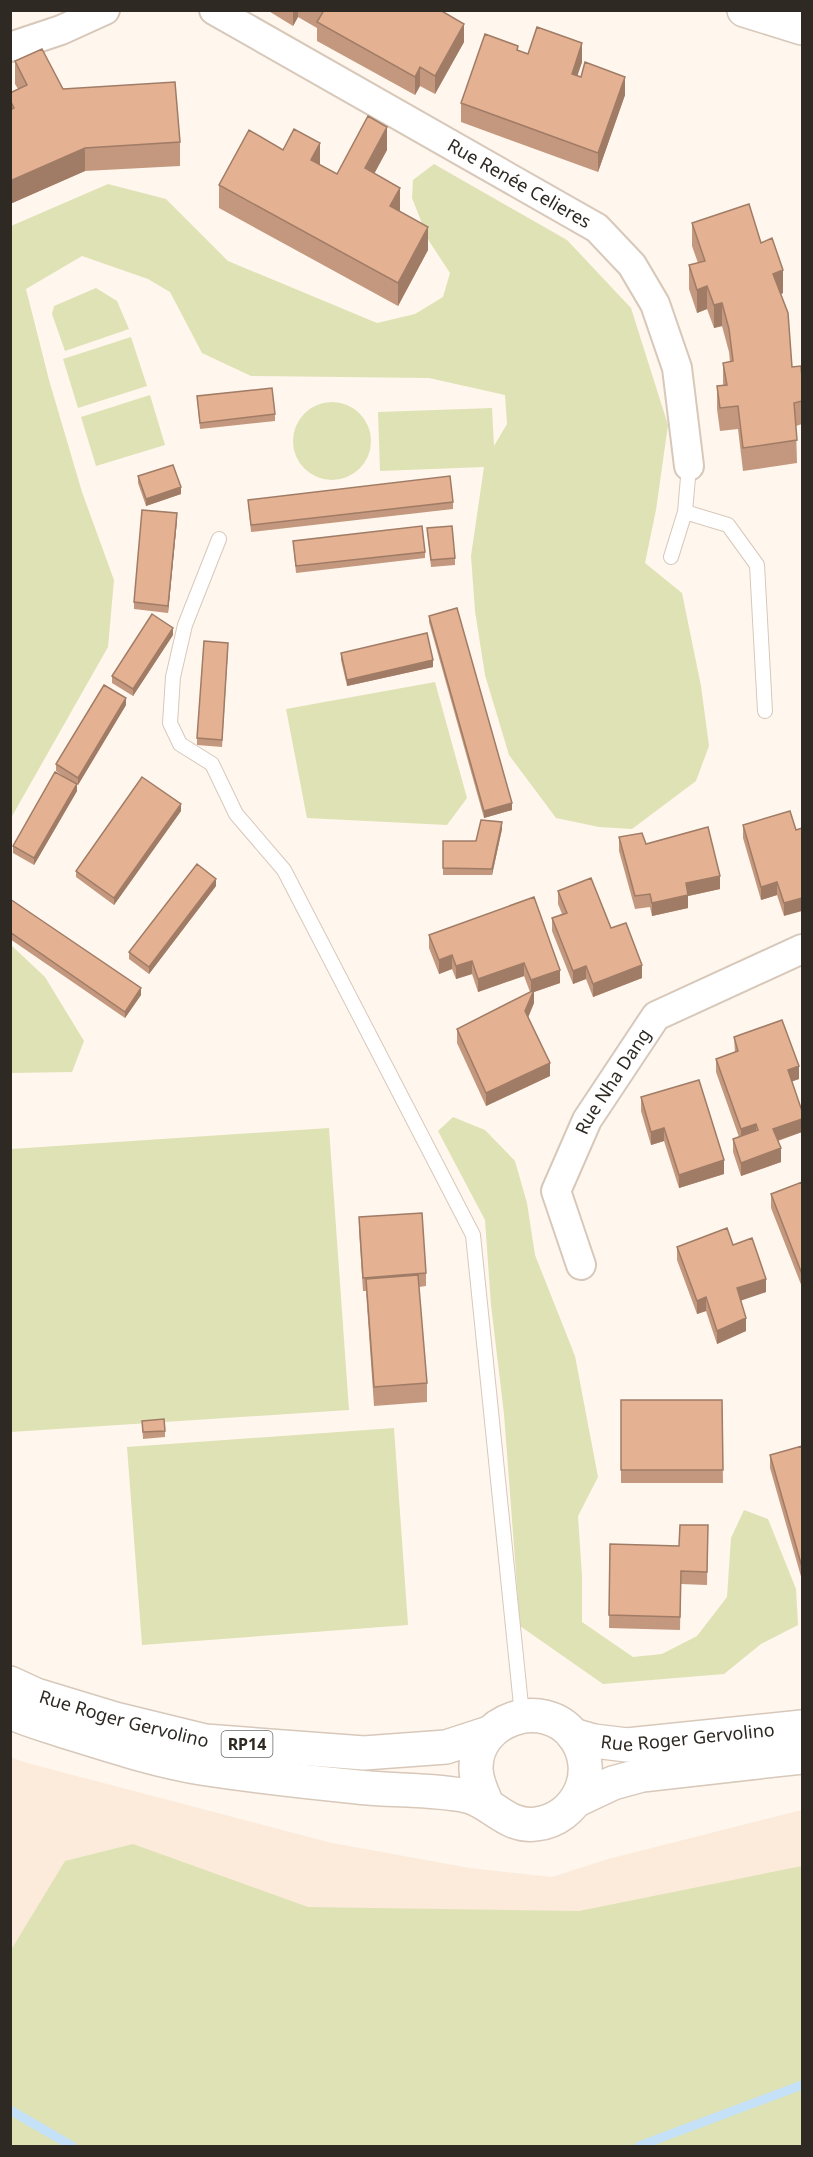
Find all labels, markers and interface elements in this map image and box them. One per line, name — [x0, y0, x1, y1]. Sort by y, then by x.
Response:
street label: Rue Renée Celieres — [443, 132, 596, 233]
street label: Rue Nha Dang — [569, 1023, 656, 1138]
street label: Rue Roger Gervolino — [37, 1684, 211, 1753]
street label: Rue Roger Gervolino — [599, 1717, 776, 1756]
road number: RP14 — [222, 1731, 272, 1757]

